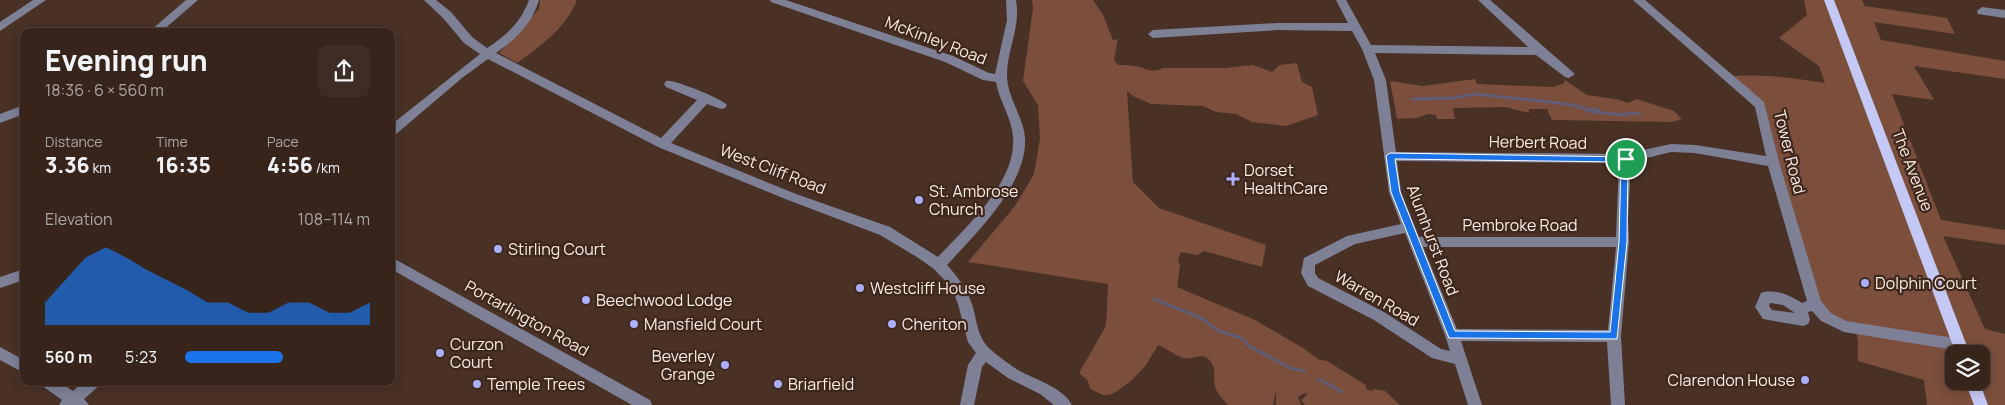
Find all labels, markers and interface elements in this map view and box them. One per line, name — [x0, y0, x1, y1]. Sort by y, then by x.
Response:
street label: McKinley Road — [882, 10, 990, 70]
text: Evening run — [45, 41, 208, 79]
button: share — [318, 45, 370, 97]
text: 18:36 · 6 × 560 m — [45, 79, 164, 101]
street label: Tower Road — [1769, 108, 1811, 196]
street label: The Avenue — [1887, 126, 1939, 214]
street label: Herbert Road — [1489, 130, 1587, 154]
text: Distance — [45, 132, 102, 151]
text: Time — [156, 132, 188, 151]
text: Pace — [267, 132, 299, 151]
pin — [1605, 138, 1647, 180]
street label: West Cliff Road — [717, 139, 829, 199]
icon: arrive — [1612, 145, 1640, 173]
text: 3.36 — [45, 151, 90, 179]
text: 16:35 — [156, 151, 211, 179]
text: 4:56 — [267, 151, 313, 179]
text: km — [90, 158, 111, 177]
text: /km — [313, 158, 340, 177]
place label: Dorset HealthCare — [1244, 159, 1328, 199]
marker: Dorset HealthCare — [1226, 172, 1240, 186]
place label: St. Ambrose Church — [929, 180, 1018, 220]
street label: Alumhurst Road — [1402, 181, 1464, 299]
marker: St. Ambrose Church — [913, 194, 925, 206]
text: Elevation — [45, 208, 113, 230]
text: 108–114 m — [298, 208, 370, 230]
street label: Pembroke Road — [1462, 214, 1578, 236]
place label: Stirling Court — [508, 238, 606, 260]
marker: Stirling Court — [492, 243, 504, 255]
street label: Warren Road — [1331, 265, 1423, 331]
place label: Dolphin Court — [1875, 272, 1977, 294]
street label: Portarlington Road — [461, 275, 593, 361]
place label: Westcliff House — [870, 277, 985, 299]
marker: Dolphin Court — [1859, 277, 1871, 289]
marker: Westcliff House — [854, 282, 866, 294]
place label: Beechwood Lodge — [596, 289, 732, 311]
marker: Beechwood Lodge — [580, 294, 592, 306]
place label: Mansfield Court — [644, 313, 762, 335]
place label: Cheriton — [902, 313, 967, 335]
marker: Mansfield Court — [628, 318, 640, 330]
marker: Cheriton — [886, 318, 898, 330]
place label: Curzon Court — [450, 333, 504, 373]
place label: Beverley Grange — [652, 345, 716, 385]
map controls — [1945, 345, 1990, 390]
button: layers — [1945, 345, 1990, 390]
text: 560 m — [45, 346, 92, 368]
text: 5:23 — [125, 346, 157, 368]
marker: Curzon Court — [434, 347, 446, 359]
marker: Beverley Grange — [719, 359, 731, 371]
place label: Clarendon House — [1667, 369, 1795, 391]
place label: Temple Trees — [487, 373, 585, 395]
place label: Briarfield — [788, 373, 854, 395]
marker: Clarendon House — [1799, 374, 1811, 386]
marker: Temple Trees — [471, 378, 483, 390]
marker: Briarfield — [772, 378, 784, 390]

